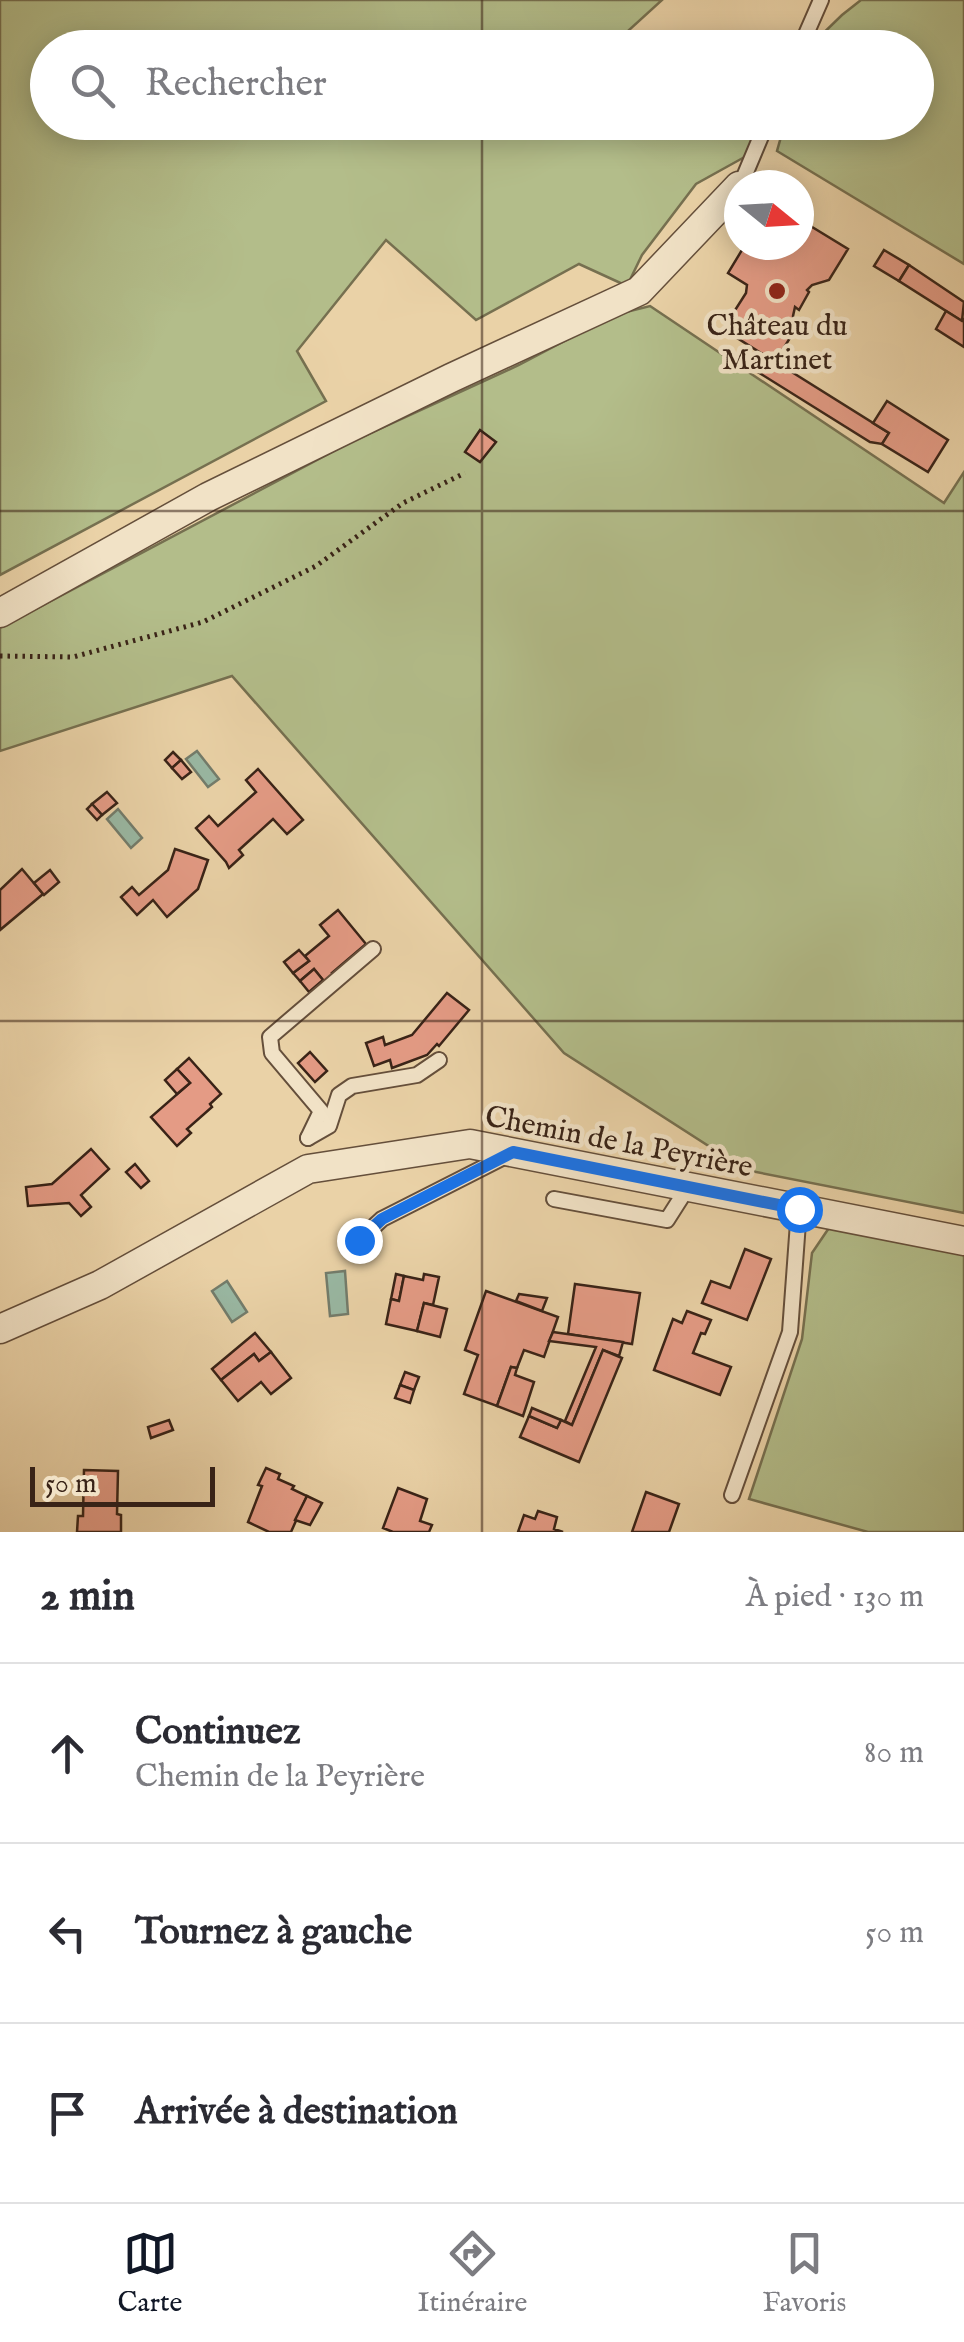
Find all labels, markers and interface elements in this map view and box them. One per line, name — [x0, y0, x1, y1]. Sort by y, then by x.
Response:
search box — [30, 30, 934, 140]
icon: search — [65, 58, 120, 113]
text: Rechercher — [145, 61, 327, 109]
north arrow — [724, 170, 814, 260]
marker: Château du Martinet — [766, 280, 788, 302]
place label: Château du Martinet — [706, 308, 848, 380]
street label: Chemin de la Peyrière — [482, 1098, 756, 1188]
route start — [777, 1187, 823, 1233]
route end — [337, 1218, 383, 1264]
scale bar — [30, 1462, 215, 1506]
text: 50 m — [45, 1467, 97, 1502]
text: 2 min — [40, 1571, 135, 1624]
text: À pied · 130 m — [746, 1577, 924, 1618]
text: Continuez — [135, 1709, 301, 1757]
icon: ahead — [40, 1726, 95, 1781]
text: 80 m — [864, 1733, 924, 1774]
text: Chemin de la Peyrière — [135, 1757, 425, 1798]
icon: left — [40, 1906, 95, 1961]
text: Tournez à gauche — [135, 1909, 412, 1957]
text: 50 m — [865, 1913, 924, 1954]
icon: arrive — [40, 2086, 95, 2141]
text: Arrivée à destination — [135, 2089, 458, 2137]
tab: Carte — [118, 2226, 182, 2321]
tab: Itinéraire — [418, 2226, 527, 2321]
tab: Favoris — [762, 2226, 846, 2321]

